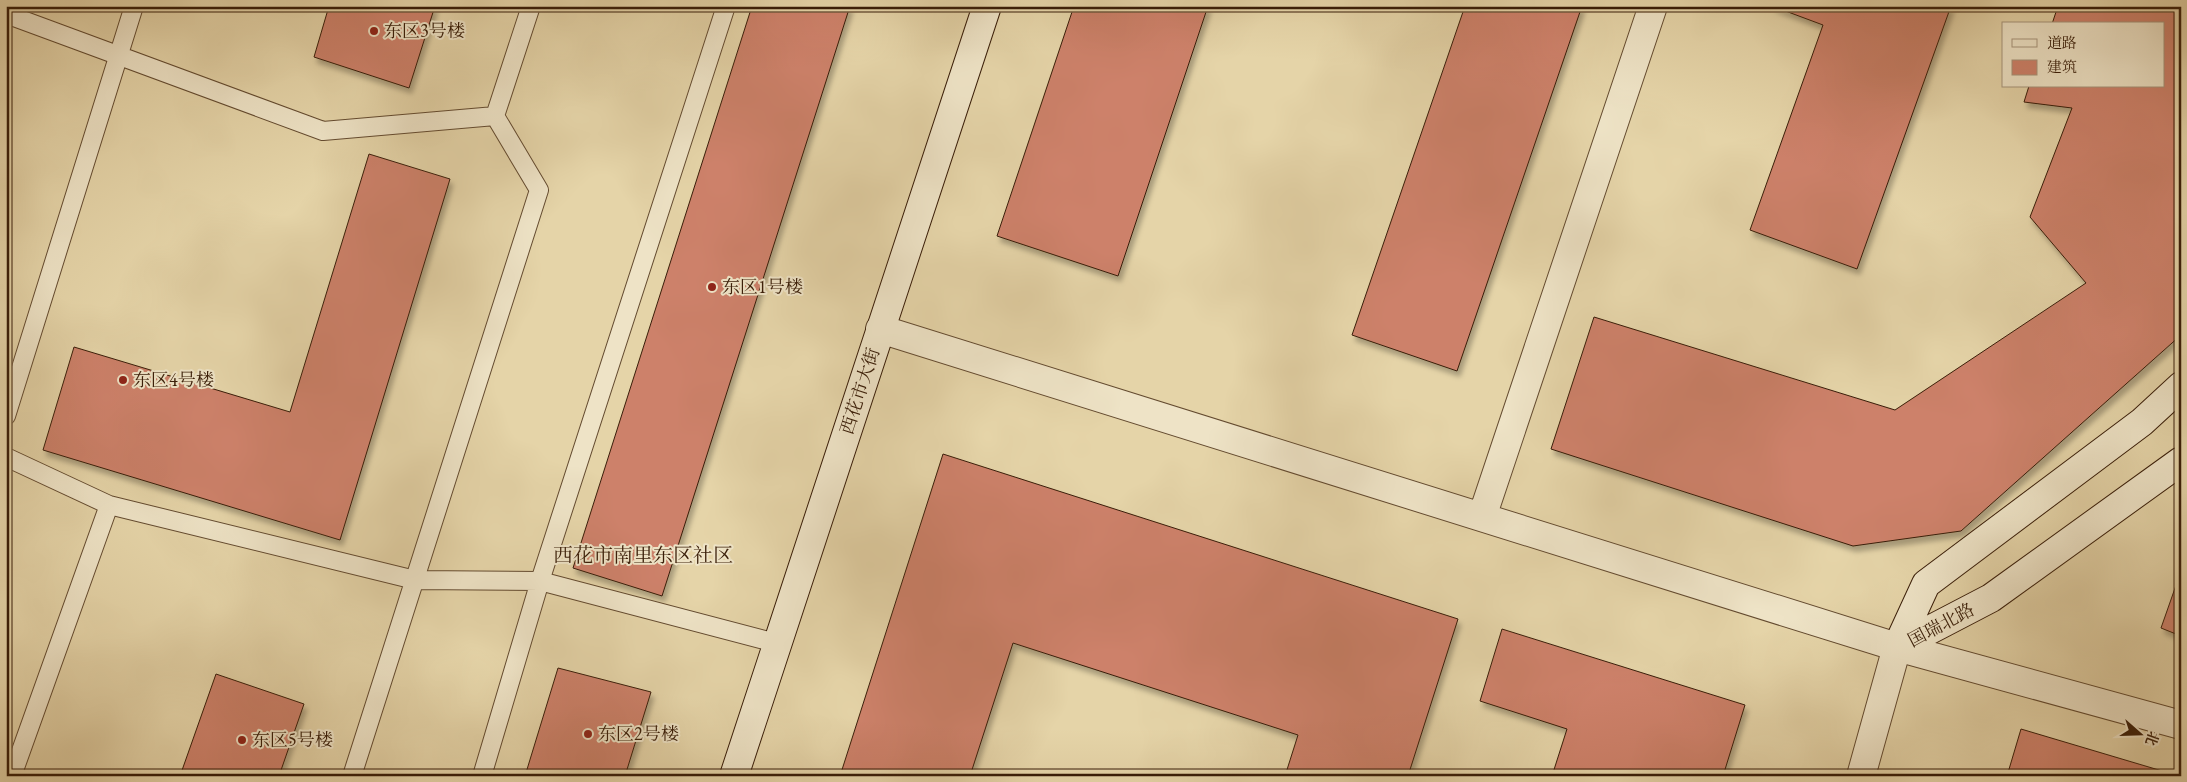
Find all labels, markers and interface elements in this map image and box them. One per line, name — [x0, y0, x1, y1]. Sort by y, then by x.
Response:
place label: 东区3号楼 — [384, 19, 465, 42]
legend — [2002, 22, 2164, 88]
marker: 东区3号楼 — [368, 25, 380, 37]
text: 道路 — [2047, 33, 2077, 52]
text: 建筑 — [2047, 57, 2077, 76]
place label: 东区1号楼 — [722, 275, 803, 298]
marker: 东区1号楼 — [706, 281, 718, 293]
street label: 西花市大街 — [835, 344, 884, 437]
place label: 东区4号楼 — [133, 368, 214, 391]
marker: 东区4号楼 — [117, 374, 129, 386]
district label: 西花市南里东区社区 — [553, 542, 733, 568]
street label: 国瑞北路 — [1904, 598, 1978, 652]
north arrow — [2114, 710, 2164, 760]
place label: 东区2号楼 — [598, 722, 679, 745]
place label: 东区5号楼 — [252, 728, 333, 751]
marker: 东区2号楼 — [582, 728, 594, 740]
text: 北 — [2141, 729, 2163, 748]
marker: 东区5号楼 — [236, 734, 248, 746]

